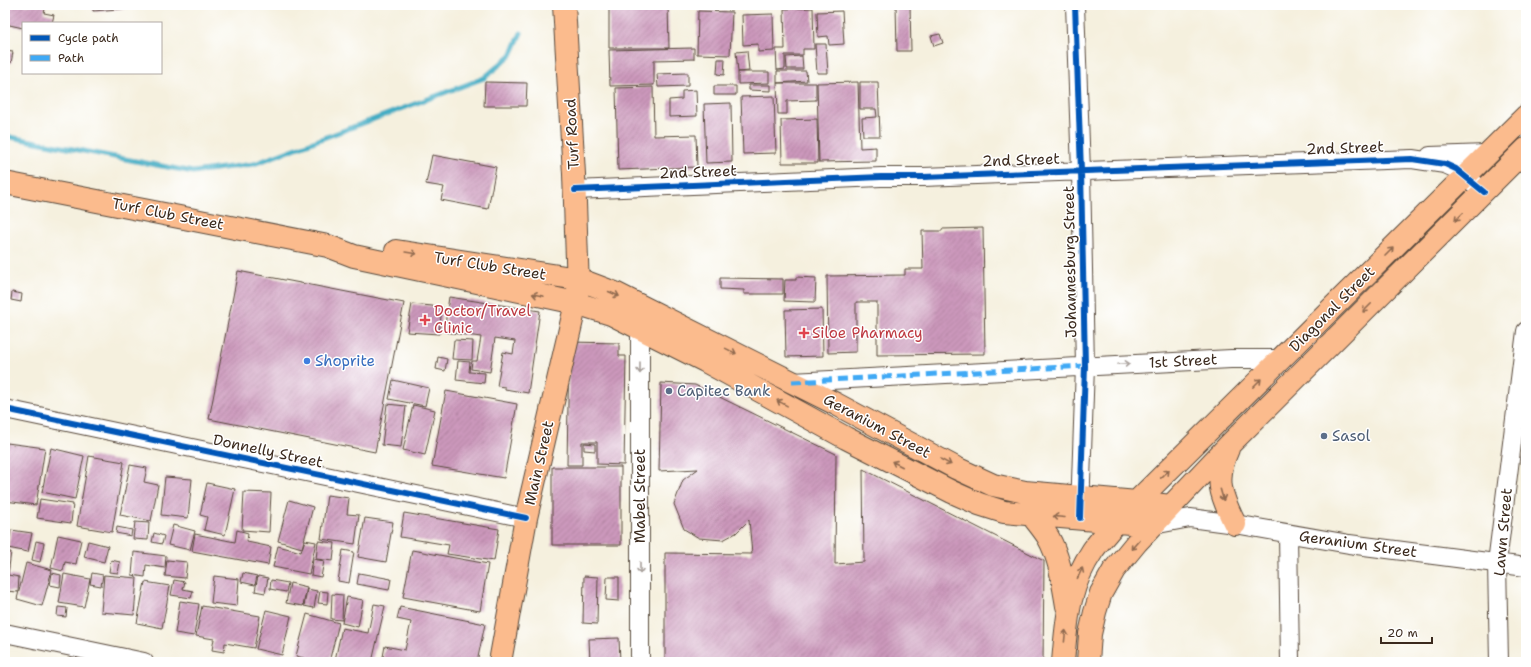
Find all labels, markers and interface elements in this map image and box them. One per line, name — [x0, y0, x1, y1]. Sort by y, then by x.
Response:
legend — [22, 22, 162, 74]
text: Cycle path — [58, 30, 119, 46]
text: Path — [58, 50, 84, 66]
street label: Turf Road — [560, 97, 584, 170]
street label: 2nd Street — [1306, 137, 1384, 159]
street label: 2nd Street — [982, 149, 1060, 171]
street label: 2nd Street — [659, 161, 737, 183]
street label: Johannesburg Street — [1059, 186, 1081, 338]
street label: Turf Club Street — [110, 193, 226, 235]
one-way arrow — [1454, 212, 1464, 222]
street label: Turf Club Street — [432, 247, 548, 285]
one-way arrow — [1384, 247, 1394, 257]
one-way arrow — [404, 249, 417, 257]
street label: Diagonal Street — [1285, 262, 1379, 356]
one-way arrow — [532, 290, 545, 298]
one-way arrow — [608, 290, 620, 298]
place label: Doctor/Travel Clinic — [434, 301, 531, 338]
one-way arrow — [1362, 303, 1372, 313]
marker: Doctor/Travel Clinic — [419, 314, 431, 326]
place label: Siloe Pharmacy — [812, 323, 923, 343]
marker: Siloe Pharmacy — [799, 328, 809, 338]
one-way arrow — [725, 348, 737, 356]
street label: 1st Street — [1148, 349, 1218, 373]
place label: Shoprite — [315, 351, 375, 371]
marker: Shoprite — [302, 356, 312, 366]
one-way arrow — [636, 361, 644, 374]
one-way arrow — [1117, 361, 1130, 368]
one-way arrow — [1253, 378, 1262, 388]
place label: Capitec Bank — [677, 381, 771, 401]
marker: Capitec Bank — [664, 386, 674, 396]
street label: Geranium Street — [820, 389, 934, 463]
one-way arrow — [777, 399, 789, 406]
street label: Main Street — [520, 419, 558, 507]
place label: Sasol — [1332, 426, 1371, 446]
street label: Donnelly Street — [211, 430, 325, 472]
marker: Sasol — [1319, 431, 1329, 441]
street label: Mabel Street — [630, 449, 650, 543]
one-way arrow — [940, 459, 952, 466]
one-way arrow — [891, 460, 903, 467]
one-way arrow — [1160, 470, 1170, 479]
street label: Lawn Street — [1489, 487, 1517, 577]
one-way arrow — [1219, 489, 1226, 502]
one-way arrow — [1053, 513, 1066, 520]
street label: Geranium Street — [1298, 526, 1418, 562]
one-way arrow — [1131, 540, 1140, 550]
one-way arrow — [636, 561, 644, 574]
one-way arrow — [1077, 567, 1084, 579]
scale bar — [1381, 619, 1432, 645]
text: 20 m — [1387, 625, 1418, 641]
one-way arrow — [1062, 630, 1069, 643]

